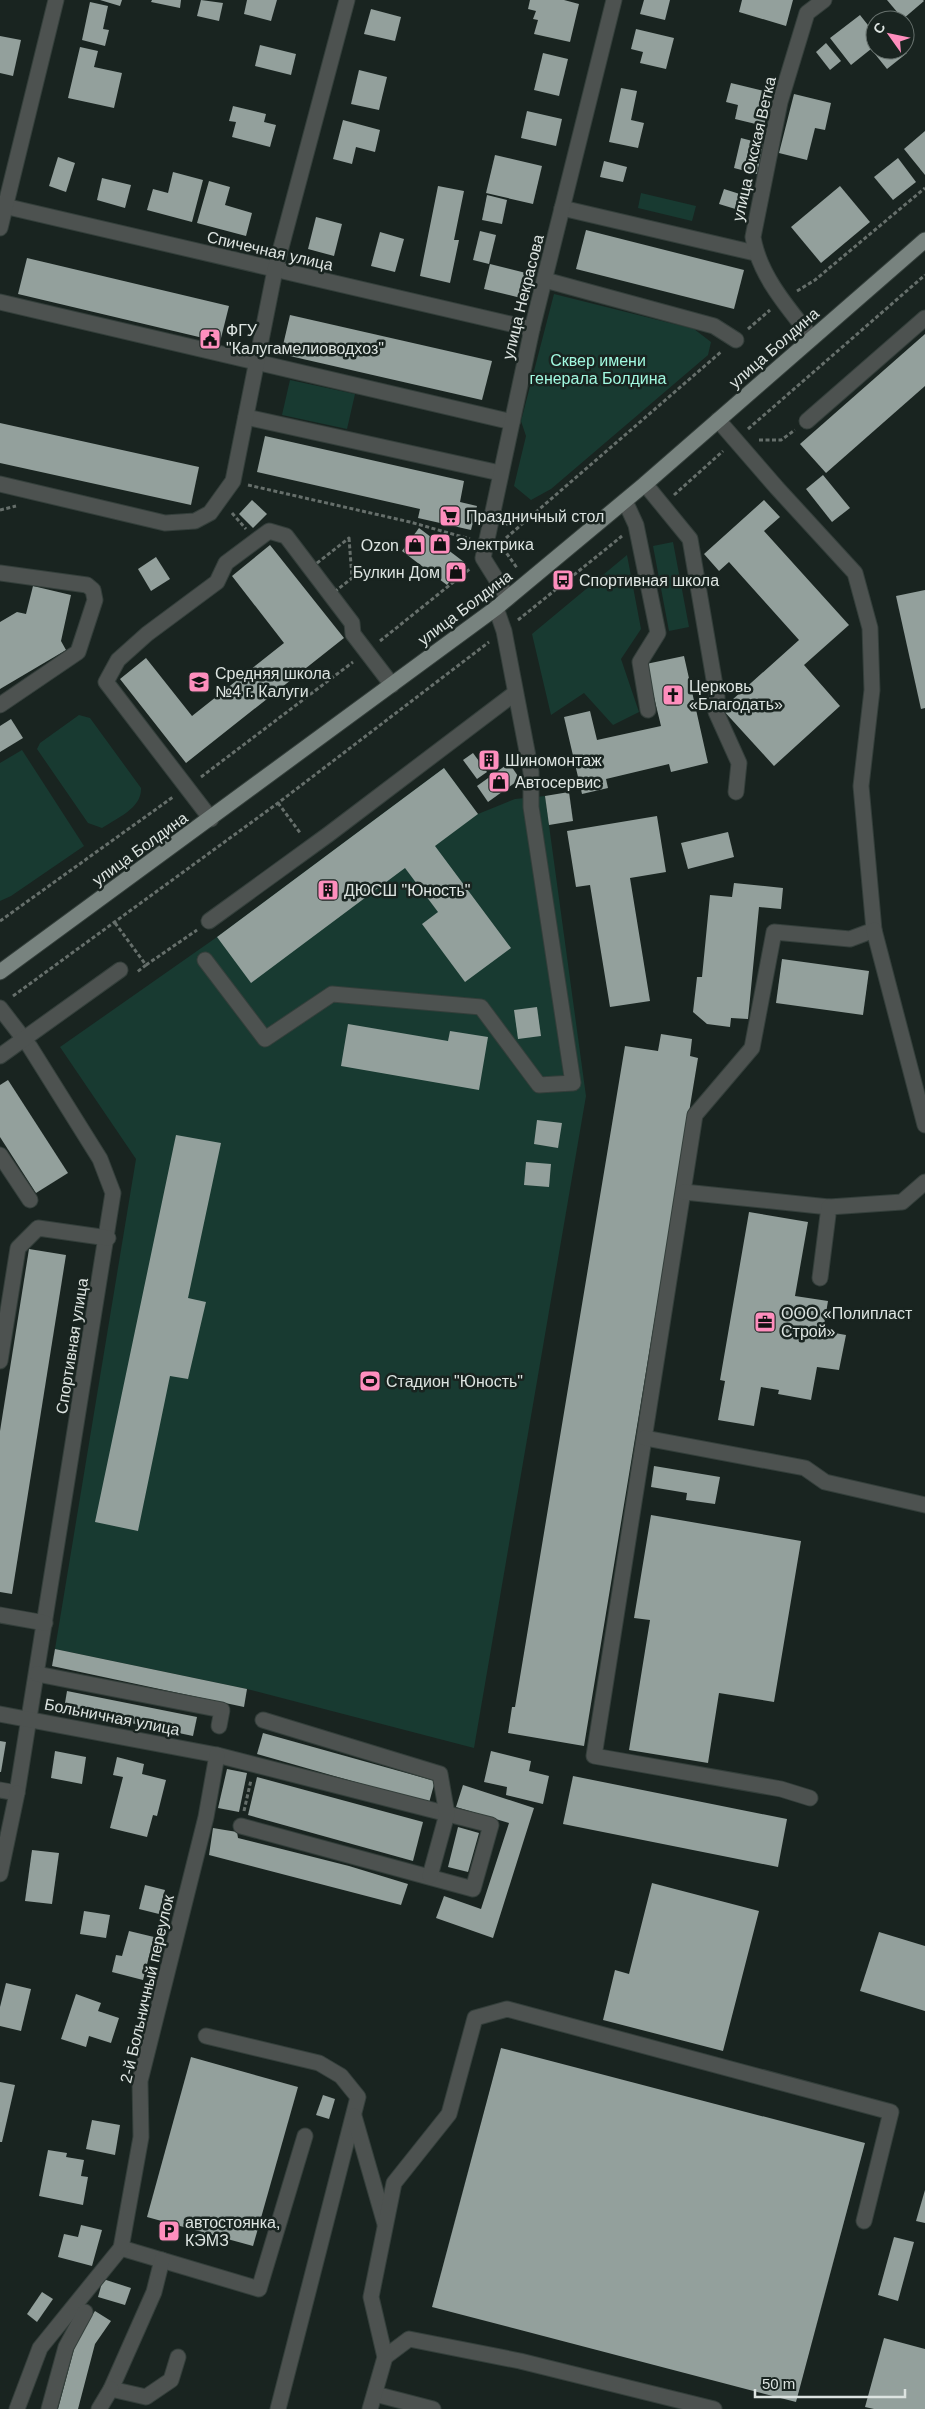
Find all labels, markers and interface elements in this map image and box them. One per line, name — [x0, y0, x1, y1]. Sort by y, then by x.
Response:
north arrow — [865, 10, 915, 60]
text: С — [870, 19, 889, 37]
street label: улица Окская Ветка — [729, 75, 779, 223]
street label: Спичечная улица — [205, 228, 335, 274]
street label: улица Некрасова — [499, 233, 547, 361]
street label: улица Болдина — [726, 305, 822, 391]
place label: ФГУ "Калугамелиоводхоз" — [226, 322, 384, 357]
public building icon: ФГУ "Калугамелиоводхоз" — [198, 327, 222, 351]
park label: Сквер имени генерала Болдина — [530, 352, 667, 387]
supermarket icon: Праздничный стол — [438, 504, 462, 528]
place label: Праздничный стол — [466, 508, 604, 525]
shop icon: Электрика — [428, 532, 452, 556]
shop icon: Ozon — [403, 533, 427, 557]
place label: Электрика — [456, 536, 534, 553]
place label: Ozon — [361, 537, 399, 554]
shop icon: Булкин Дом — [444, 560, 468, 584]
place label: Булкин Дом — [353, 564, 440, 581]
street label: улица Болдина — [415, 567, 515, 649]
bus stop icon: Спортивная школа — [551, 568, 575, 592]
place label: Спортивная школа — [579, 572, 719, 589]
place label: Средняя школа №4 г. Калуги — [215, 665, 331, 700]
school or university icon: Средняя школа №4 г. Калуги — [187, 670, 211, 694]
place label: Церковь «Благодать» — [689, 678, 783, 713]
church icon: Церковь «Благодать» — [661, 683, 685, 707]
building icon: Шиномонтаж — [477, 748, 501, 772]
place label: Шиномонтаж — [505, 752, 602, 769]
shop icon: Автосервис — [487, 770, 511, 794]
place label: Автосервис — [515, 774, 601, 791]
street label: улица Болдина — [89, 809, 191, 889]
building icon: ДЮСШ "Юность" — [316, 878, 340, 902]
place label: ДЮСШ "Юность" — [344, 882, 470, 899]
street label: Спортивная улица — [53, 1277, 91, 1415]
place label: ООО «Полипласт Строй» — [781, 1305, 913, 1340]
office icon: ООО «Полипласт Строй» — [753, 1310, 777, 1334]
sports icon: Стадион "Юность" — [358, 1369, 382, 1393]
place label: Стадион "Юность" — [386, 1373, 523, 1390]
street label: Больничная улица — [43, 1696, 181, 1738]
street label: 2-й Больничный переулок — [117, 1892, 177, 2085]
place label: автостоянка, КЭМЗ — [185, 2214, 280, 2249]
parking icon: автостоянка, КЭМЗ — [157, 2219, 181, 2243]
scale bar — [755, 2366, 905, 2398]
text: 50 m — [762, 2375, 795, 2392]

